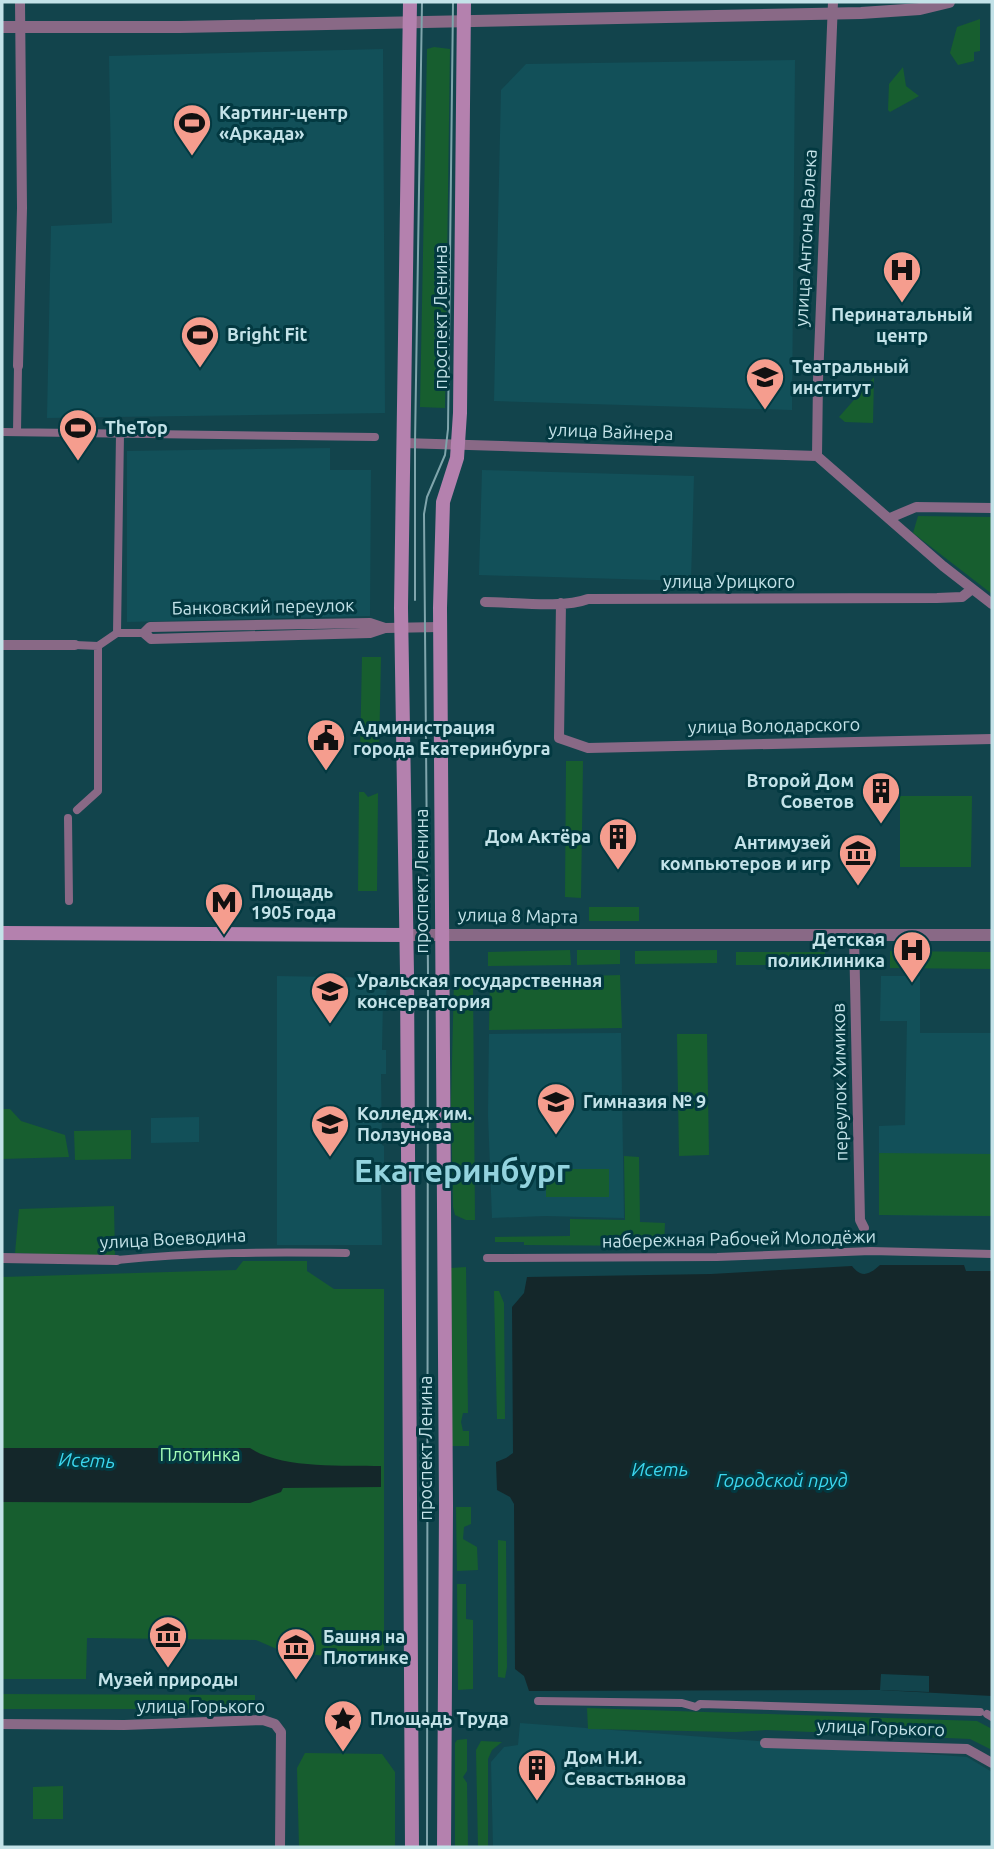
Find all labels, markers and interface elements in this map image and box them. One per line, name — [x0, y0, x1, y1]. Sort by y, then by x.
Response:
sports icon: Картинг-центр «Аркада» — [171, 102, 213, 157]
place label: Картинг-центр «Аркада» — [219, 102, 348, 143]
street label: улица Антона Валека — [790, 149, 820, 327]
street label: проспект Ленина — [430, 245, 450, 389]
hospital icon: Перинатальный центр — [881, 249, 923, 304]
place label: Перинатальный центр — [831, 304, 973, 345]
sports icon: Bright Fit — [179, 314, 221, 369]
place label: Bright Fit — [227, 324, 308, 344]
school or university icon: Театральный институт — [744, 356, 786, 411]
place label: Театральный институт — [792, 356, 909, 397]
sports icon: TheTop — [57, 407, 99, 462]
place label: TheTop — [105, 417, 168, 437]
street label: улица Вайнера — [548, 419, 674, 443]
street label: улица Урицкого — [663, 571, 795, 591]
street label: Банковский переулок — [171, 594, 355, 618]
street label: улица Володарского — [688, 713, 860, 737]
public building icon: Администрация города Екатеринбурга — [305, 717, 347, 772]
place label: Администрация города Екатеринбурга — [353, 717, 550, 758]
place label: Второй Дом Советов — [747, 770, 854, 811]
building icon: Второй Дом Советов — [860, 770, 902, 825]
street label: проспект Ленина — [411, 809, 431, 953]
building icon: Дом Актёра — [597, 816, 639, 871]
place label: Дом Актёра — [485, 826, 591, 846]
place label: Антимузей компьютеров и игр — [660, 832, 831, 873]
museum icon: Антимузей компьютеров и игр — [837, 832, 879, 887]
metro station icon: Площадь 1905 года — [203, 881, 245, 936]
place label: Площадь 1905 года — [251, 881, 336, 922]
street label: улица 8 Марта — [458, 904, 578, 926]
place label: Детская поликлиника — [767, 929, 885, 970]
hospital icon: Детская поликлиника — [891, 929, 933, 984]
school or university icon: Уральская государственная консерватория — [309, 970, 351, 1025]
place label: Уральская государственная консерватория — [357, 970, 602, 1011]
street label: переулок Химиков — [828, 1003, 850, 1161]
school or university icon: Гимназия № 9 — [535, 1081, 577, 1136]
place label: Гимназия № 9 — [583, 1091, 706, 1111]
school or university icon: Колледж им. Ползунова — [309, 1103, 351, 1158]
place label: Колледж им. Ползунова — [357, 1103, 472, 1144]
district label: Екатеринбург — [354, 1152, 570, 1188]
street label: улица Воеводина — [99, 1224, 247, 1252]
street label: набережная Рабочей Молодёжи — [602, 1226, 876, 1250]
street label: проспект Ленина — [415, 1376, 435, 1520]
park label: Плотинка — [159, 1444, 241, 1464]
water label: Исеть — [58, 1448, 116, 1472]
water label: Исеть — [632, 1458, 688, 1480]
water label: Городской пруд — [716, 1469, 848, 1491]
museum icon: Музей природы — [147, 1614, 189, 1669]
museum icon: Башня на Плотинке — [275, 1626, 317, 1681]
place label: Башня на Плотинке — [323, 1626, 409, 1667]
place label: Музей природы — [98, 1669, 238, 1689]
street label: улица Горького — [137, 1696, 265, 1716]
place icon: Площадь Труда — [322, 1698, 364, 1753]
place label: Площадь Труда — [370, 1708, 509, 1728]
street label: улица Горького — [817, 1715, 945, 1739]
building icon: Дом Н.И. Севастьянова — [516, 1747, 558, 1802]
place label: Дом Н.И. Севастьянова — [564, 1747, 686, 1788]

